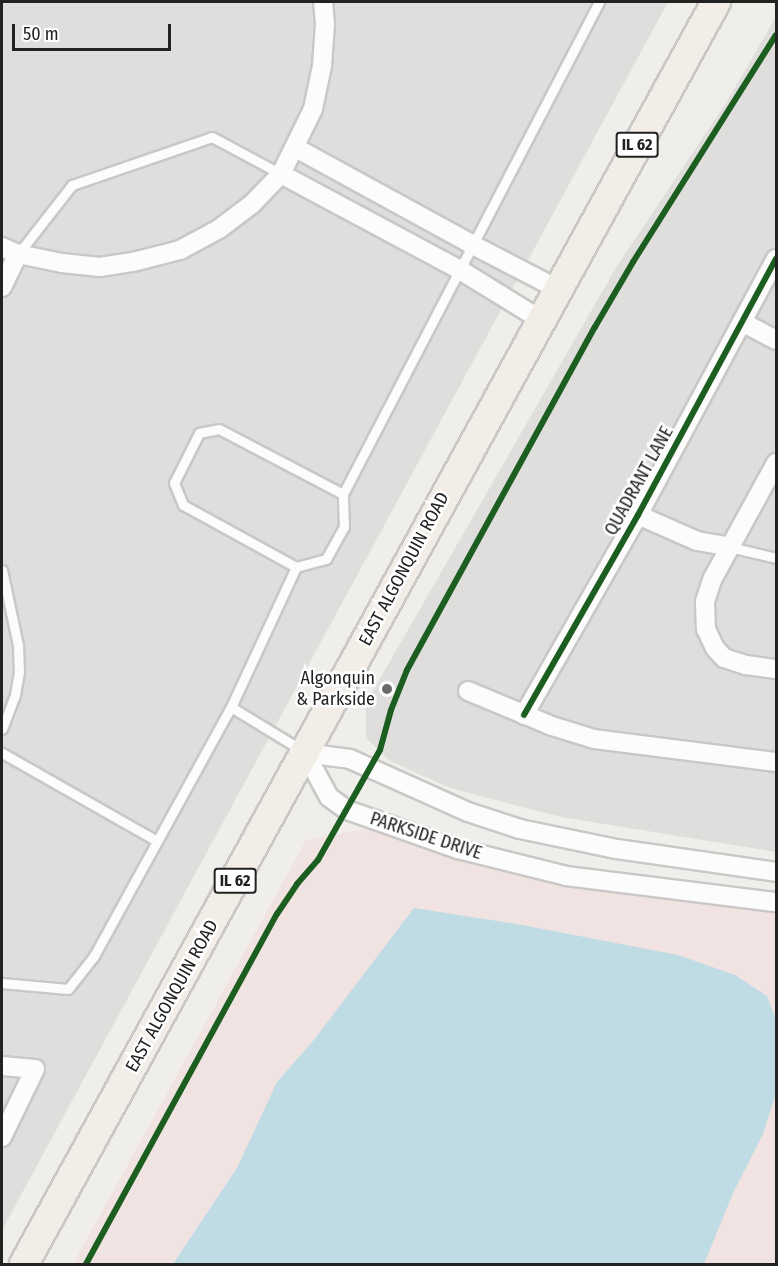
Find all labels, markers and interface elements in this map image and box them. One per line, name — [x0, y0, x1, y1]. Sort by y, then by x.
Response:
scale bar — [15, 12, 174, 50]
text: 50 m — [23, 23, 59, 45]
road number: IL 62 — [614, 132, 660, 158]
street label: QUADRANT LANE — [600, 423, 678, 539]
street label: EAST ALGONQUIN ROAD — [354, 489, 454, 649]
place label: Algonquin & Parkside — [296, 668, 375, 710]
marker: Algonquin & Parkside — [380, 682, 394, 696]
street label: PARKSIDE DRIVE — [367, 808, 485, 864]
road number: IL 62 — [212, 868, 258, 894]
street label: EAST ALGONQUIN ROAD — [121, 916, 223, 1076]

